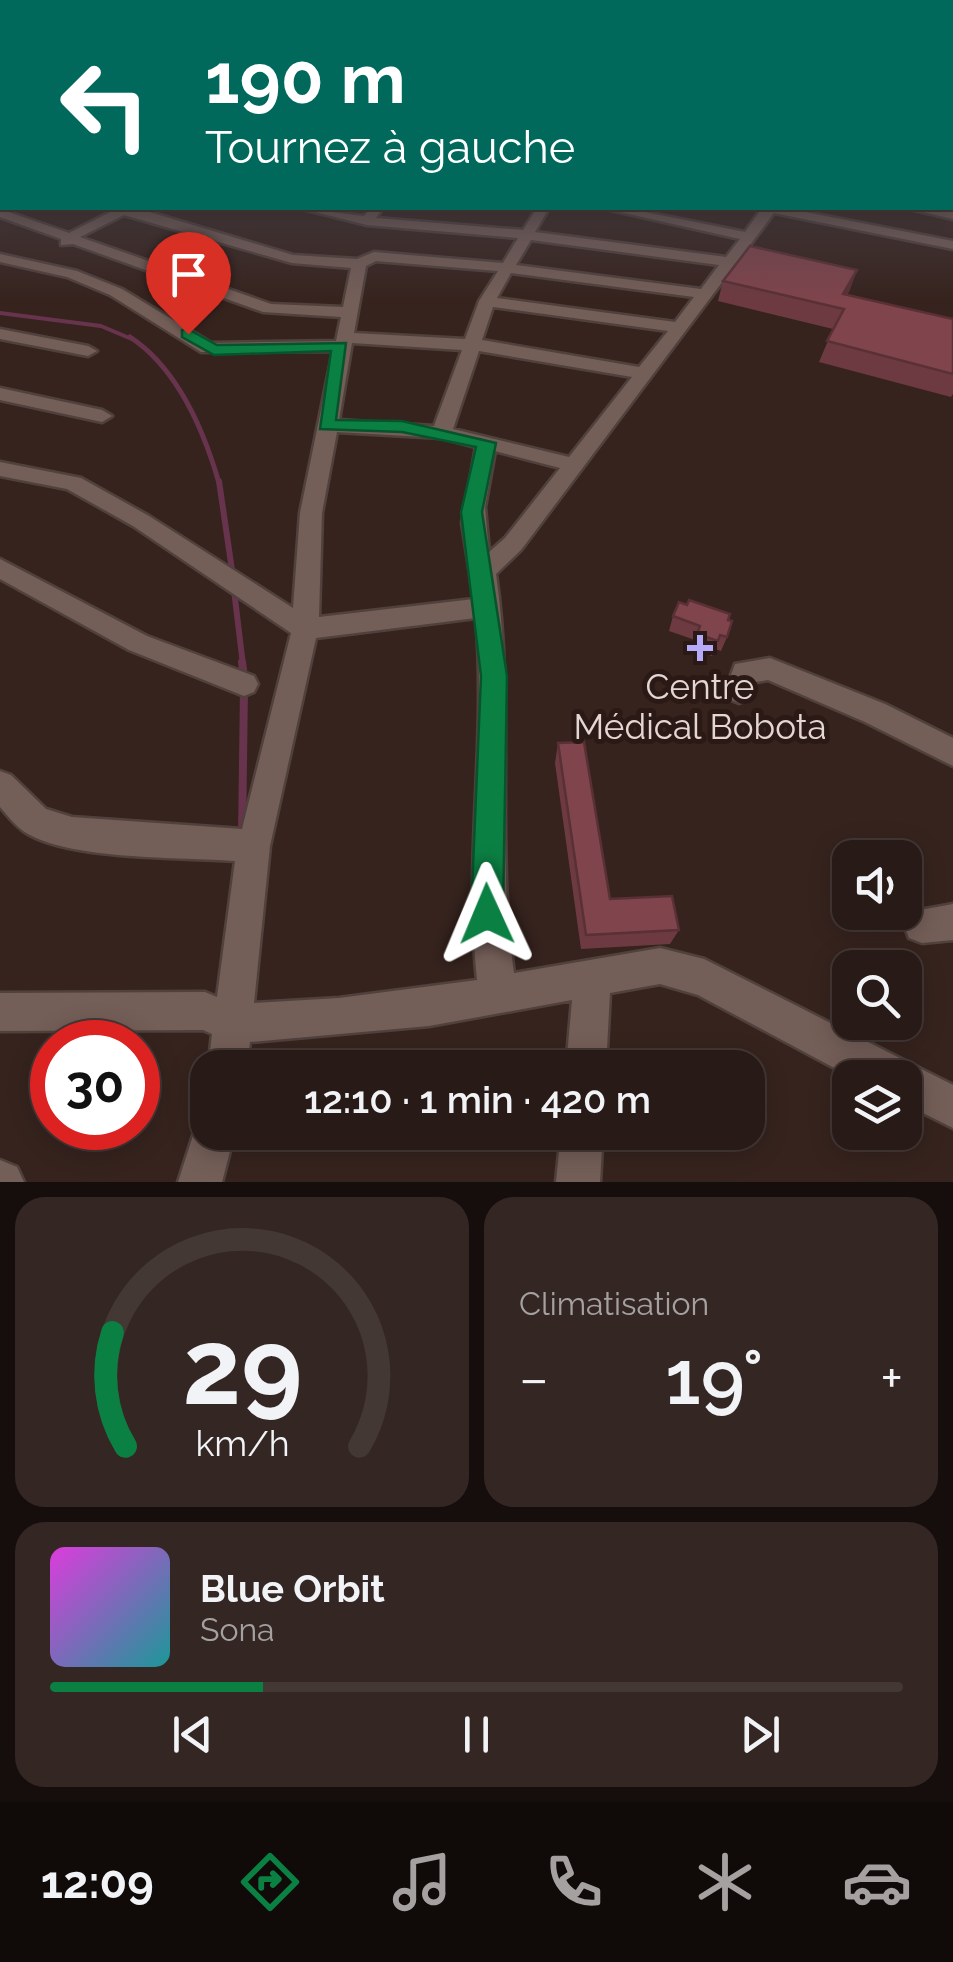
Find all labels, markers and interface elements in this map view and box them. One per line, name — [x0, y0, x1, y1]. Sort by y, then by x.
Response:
text: 190 m — [205, 37, 406, 119]
icon: left — [40, 40, 170, 170]
text: Tournez à gauche — [205, 121, 575, 174]
pin — [146, 232, 231, 335]
icon: arrive — [161, 247, 216, 302]
marker: Centre Médical Bobota — [687, 635, 713, 661]
place label: Centre Médical Bobota — [573, 666, 827, 747]
map controls — [832, 840, 922, 1150]
button: sound — [832, 840, 922, 930]
position arrow — [435, 862, 539, 966]
button: search — [832, 950, 922, 1040]
speed limit sign: 30 — [30, 1020, 160, 1150]
button: layers — [832, 1060, 922, 1150]
text: 12:10 · 1 min · 420 m — [304, 1077, 651, 1122]
text: Climatisation — [519, 1285, 709, 1322]
text: 29 — [182, 1306, 302, 1428]
text: 19° — [665, 1333, 763, 1422]
text: − — [519, 1346, 549, 1411]
text: + — [880, 1346, 903, 1411]
text: km/h — [195, 1422, 289, 1464]
text: Blue Orbit — [200, 1566, 385, 1611]
text: Sona — [200, 1611, 275, 1648]
icon: previous — [165, 1707, 220, 1762]
icon: pause — [449, 1707, 504, 1762]
icon: next — [733, 1707, 788, 1762]
icon: directions — [235, 1847, 305, 1917]
icon: music — [387, 1847, 457, 1917]
icon: phone — [539, 1847, 609, 1917]
icon: climate — [690, 1847, 760, 1917]
icon: car — [842, 1847, 912, 1917]
text: 12:09 — [41, 1856, 154, 1909]

